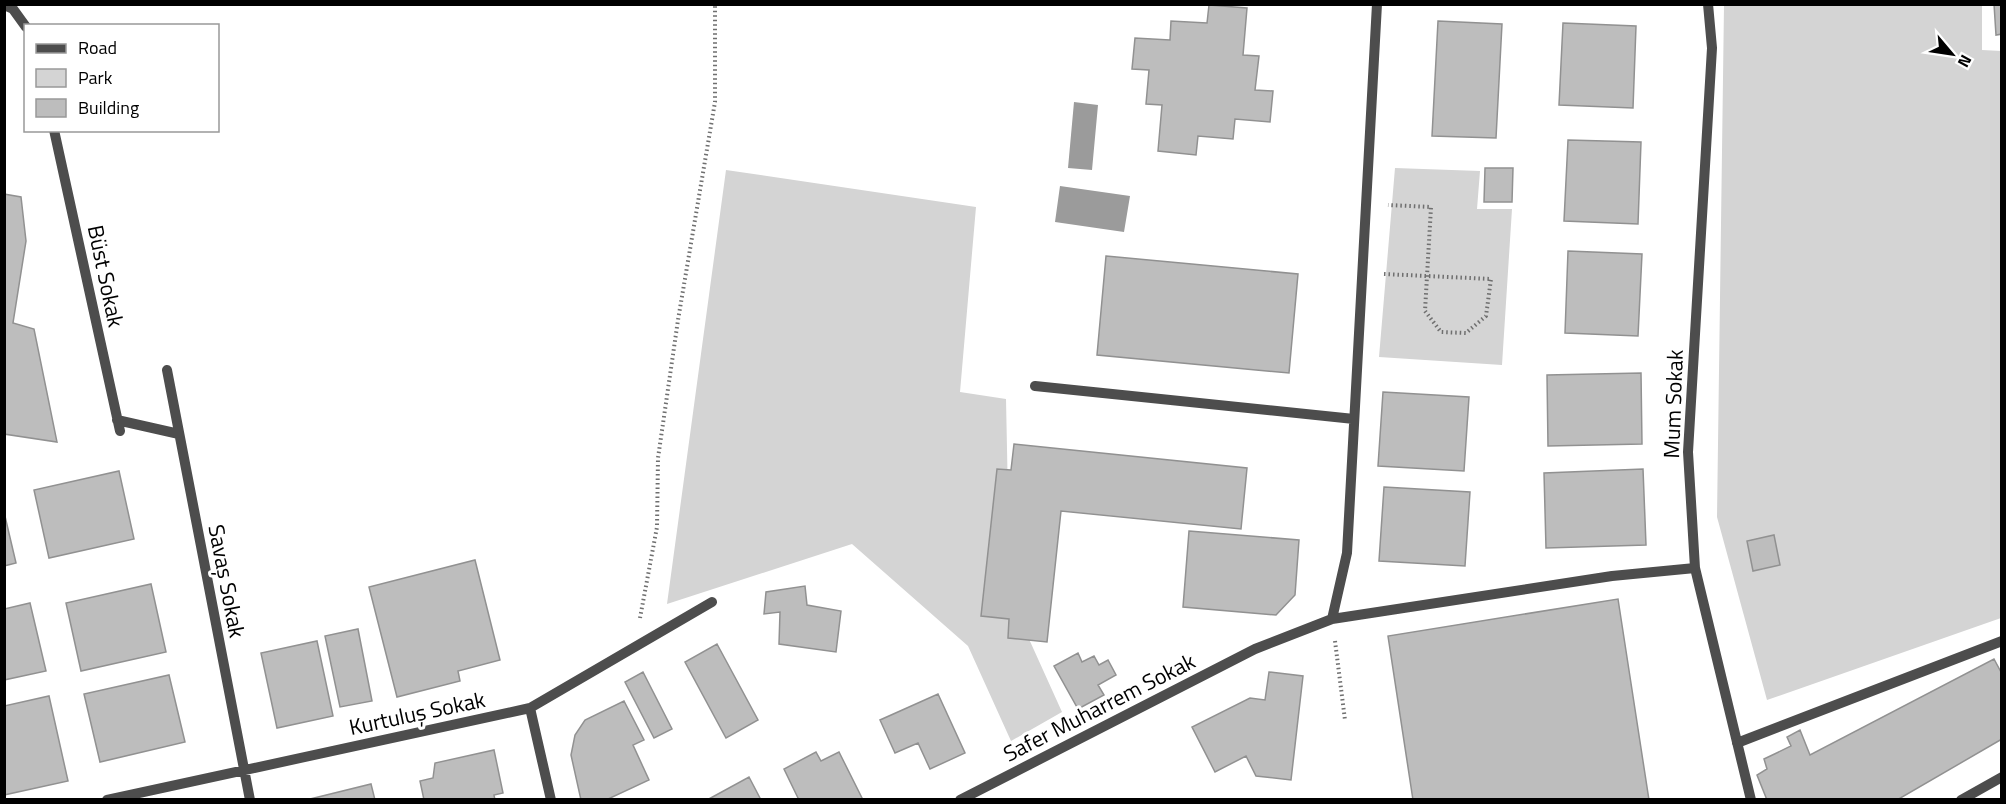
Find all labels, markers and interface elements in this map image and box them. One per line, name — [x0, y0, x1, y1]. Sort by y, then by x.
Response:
legend — [24, 24, 219, 132]
north arrow — [1922, 24, 1982, 84]
text: Road — [78, 34, 117, 61]
text: N — [1952, 51, 1978, 72]
text: Park — [78, 64, 113, 91]
text: Building — [78, 94, 139, 121]
street label: Büst Sokak — [79, 222, 133, 331]
street label: Mum Sokak — [1654, 348, 1692, 459]
street label: Savaş Sokak — [199, 521, 255, 641]
street label: Safer Muharrem Sokak — [997, 644, 1201, 770]
street label: Kurtuluş Sokak — [346, 682, 489, 744]

